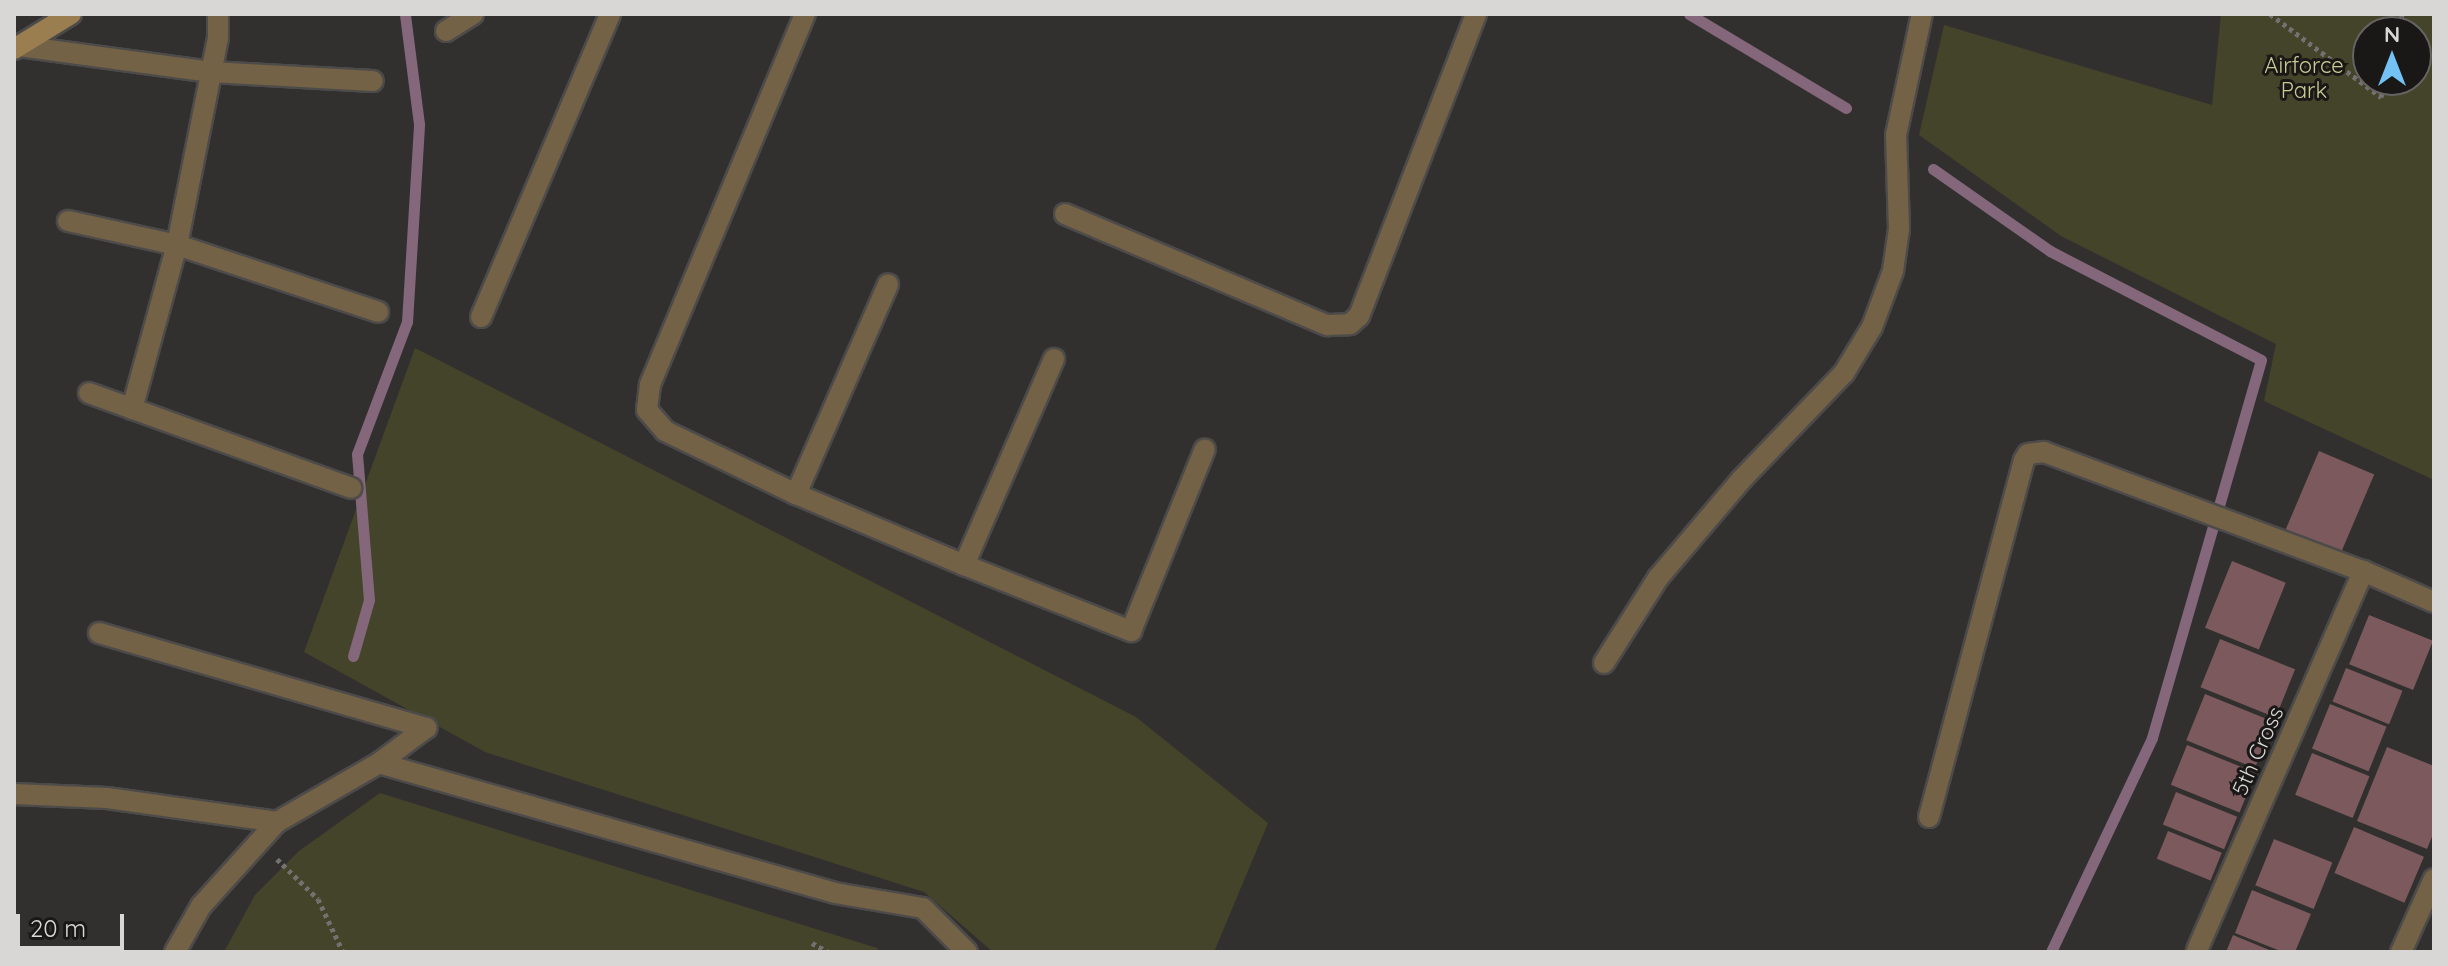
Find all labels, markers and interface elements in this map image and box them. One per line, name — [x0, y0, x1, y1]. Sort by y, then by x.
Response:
north arrow — [2352, 16, 2432, 96]
text: N — [2384, 20, 2400, 48]
park label: Airforce Park — [2264, 52, 2344, 104]
street label: 5th Cross — [2227, 703, 2289, 799]
scale bar — [20, 898, 128, 948]
text: 20 m — [30, 913, 86, 943]

